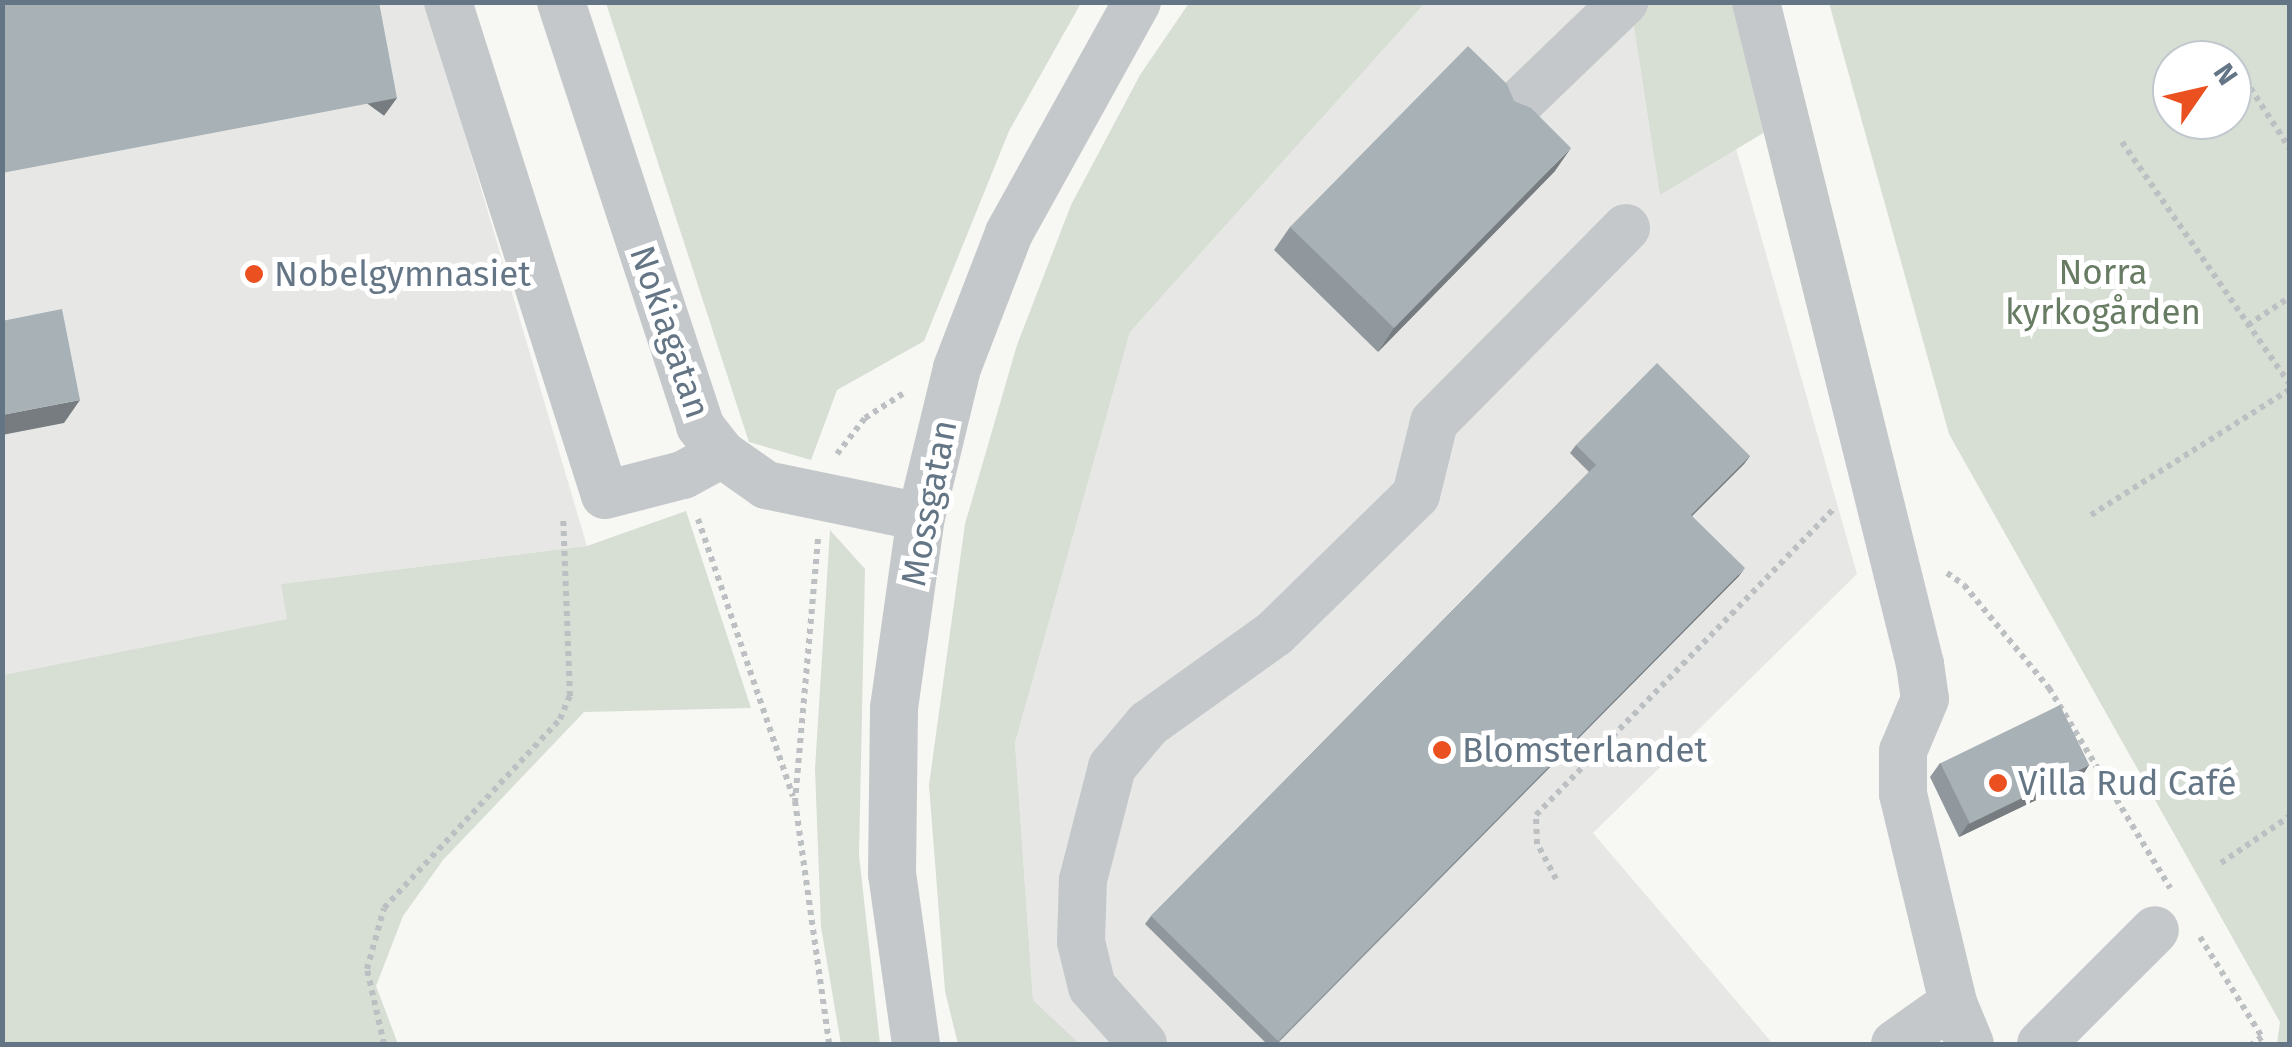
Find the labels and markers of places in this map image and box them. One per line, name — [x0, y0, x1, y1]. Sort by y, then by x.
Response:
place label: Nobelgymnasiet — [274, 253, 531, 295]
marker: Nobelgymnasiet — [243, 263, 265, 285]
place label: Blomsterlandet — [1462, 729, 1707, 771]
marker: Blomsterlandet — [1431, 739, 1453, 761]
place label: Villa Rud Café — [2018, 762, 2236, 804]
marker: Villa Rud Café — [1987, 772, 2009, 794]

